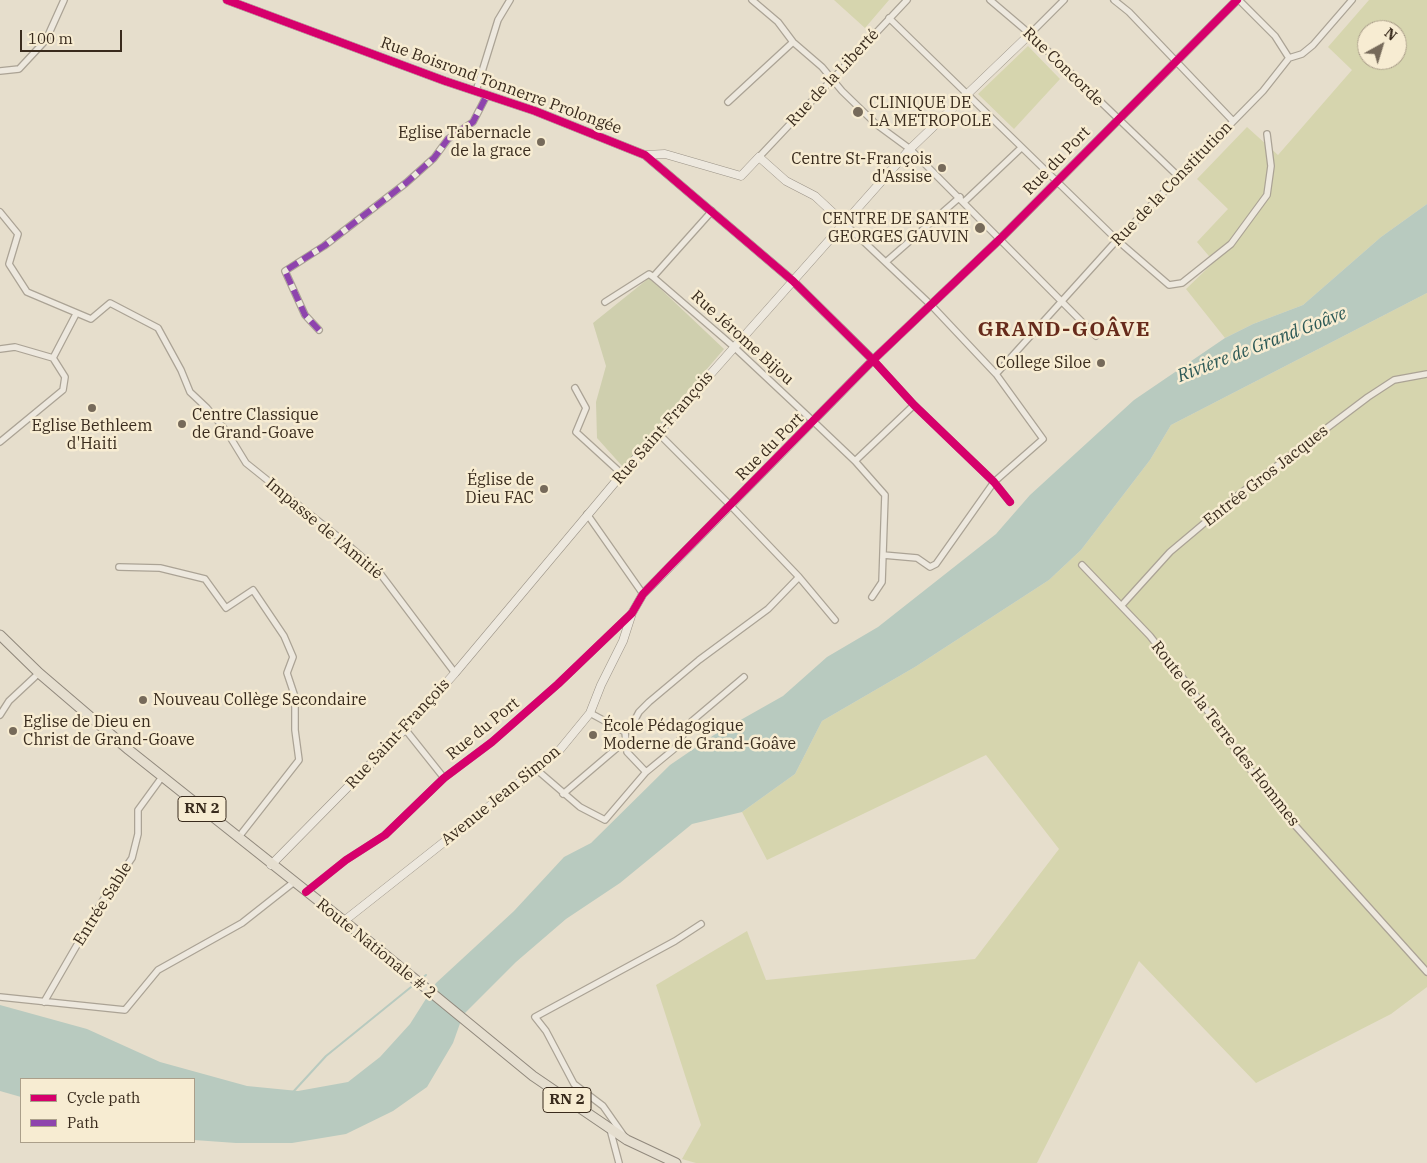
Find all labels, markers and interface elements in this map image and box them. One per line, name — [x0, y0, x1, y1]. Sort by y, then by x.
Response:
scale bar — [22, 20, 125, 52]
north arrow — [1357, 20, 1407, 70]
street label: Rue Concorde — [1019, 24, 1107, 110]
text: N — [1381, 24, 1401, 45]
street label: Rue de la Liberté — [783, 25, 883, 131]
text: 100 m — [28, 29, 73, 48]
street label: Rue Boisrond Tonnerre Prolongée — [378, 33, 624, 139]
place label: CLINIQUE DE LA METROPOLE — [869, 93, 991, 131]
marker: CLINIQUE DE LA METROPOLE — [851, 105, 865, 119]
street label: Rue de la Constitution — [1108, 118, 1236, 250]
place label: Eglise Tabernacle de la grace — [398, 123, 531, 161]
street label: Rue du Port — [1020, 123, 1094, 199]
marker: Eglise Tabernacle de la grace — [535, 136, 547, 148]
place label: Centre St-François d'Assise — [791, 149, 932, 187]
marker: Centre St-François d'Assise — [936, 162, 948, 174]
place label: CENTRE DE SANTE GEORGES GAUVIN — [822, 209, 969, 247]
marker: CENTRE DE SANTE GEORGES GAUVIN — [973, 221, 987, 235]
street label: Rue Jérome Bijou — [687, 287, 797, 389]
water label: Rivière de Grand Goâve — [1174, 303, 1350, 387]
district label: GRAND-GOÂVE — [976, 317, 1152, 343]
place label: College Siloe — [996, 353, 1091, 373]
marker: College Siloe — [1095, 357, 1107, 369]
street label: Rue Saint-François — [609, 368, 717, 488]
marker: Eglise Bethleem d'Haiti — [86, 402, 98, 414]
place label: Centre Classique de Grand-Goave — [192, 405, 319, 443]
street label: Rue du Port — [732, 409, 808, 485]
place label: Eglise Bethleem d'Haiti — [32, 416, 152, 454]
marker: Centre Classique de Grand-Goave — [176, 418, 188, 430]
street label: Entrée Gros Jacques — [1200, 421, 1332, 531]
place label: Église de Dieu FAC — [465, 470, 534, 508]
street label: Impasse de l'Amitié — [262, 474, 386, 584]
marker: Église de Dieu FAC — [538, 483, 550, 495]
street label: Route de la Terre des Hommes — [1147, 638, 1303, 830]
street label: Rue Saint-François — [342, 675, 454, 793]
place label: Nouveau Collège Secondaire — [153, 690, 367, 710]
marker: Nouveau Collège Secondaire — [137, 694, 149, 706]
street label: Rue du Port — [443, 694, 523, 764]
place label: Eglise de Dieu en Christ de Grand-Goave — [23, 712, 195, 750]
place label: École Pédagogique Moderne de Grand-Goâve — [603, 716, 796, 754]
marker: Eglise de Dieu en Christ de Grand-Goave — [7, 725, 19, 737]
marker: École Pédagogique Moderne de Grand-Goâve — [587, 729, 599, 741]
street label: Avenue Jean Simon — [438, 742, 564, 850]
road number: RN 2 — [178, 796, 226, 822]
street label: Entrée Sable — [70, 859, 136, 949]
street label: Route Nationale # 2 — [312, 895, 440, 1003]
legend — [20, 1078, 195, 1143]
text: Cycle path — [67, 1088, 140, 1107]
road number: RN 2 — [543, 1088, 591, 1112]
text: Path — [67, 1113, 99, 1132]

